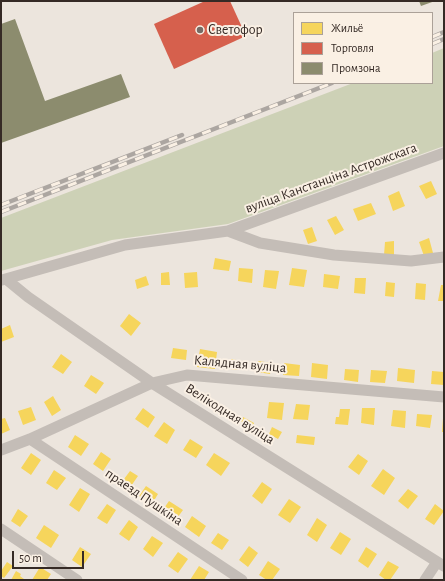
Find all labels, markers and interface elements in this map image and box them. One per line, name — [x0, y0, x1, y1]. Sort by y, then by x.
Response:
legend — [293, 12, 433, 84]
place label: Светофор — [208, 22, 263, 38]
text: Жильё — [331, 22, 363, 34]
marker: Светофор — [195, 25, 205, 35]
text: Торговля — [331, 42, 374, 54]
text: Промзона — [331, 62, 381, 74]
street label: вуліца Канстанціна Астрожскага — [243, 139, 419, 217]
street label: Калядная вуліца — [193, 352, 287, 376]
street label: Велікодная вуліца — [182, 380, 278, 448]
street label: праезд Пушкіна — [102, 465, 186, 529]
scale bar — [14, 543, 86, 569]
text: 50 m — [19, 552, 42, 564]

